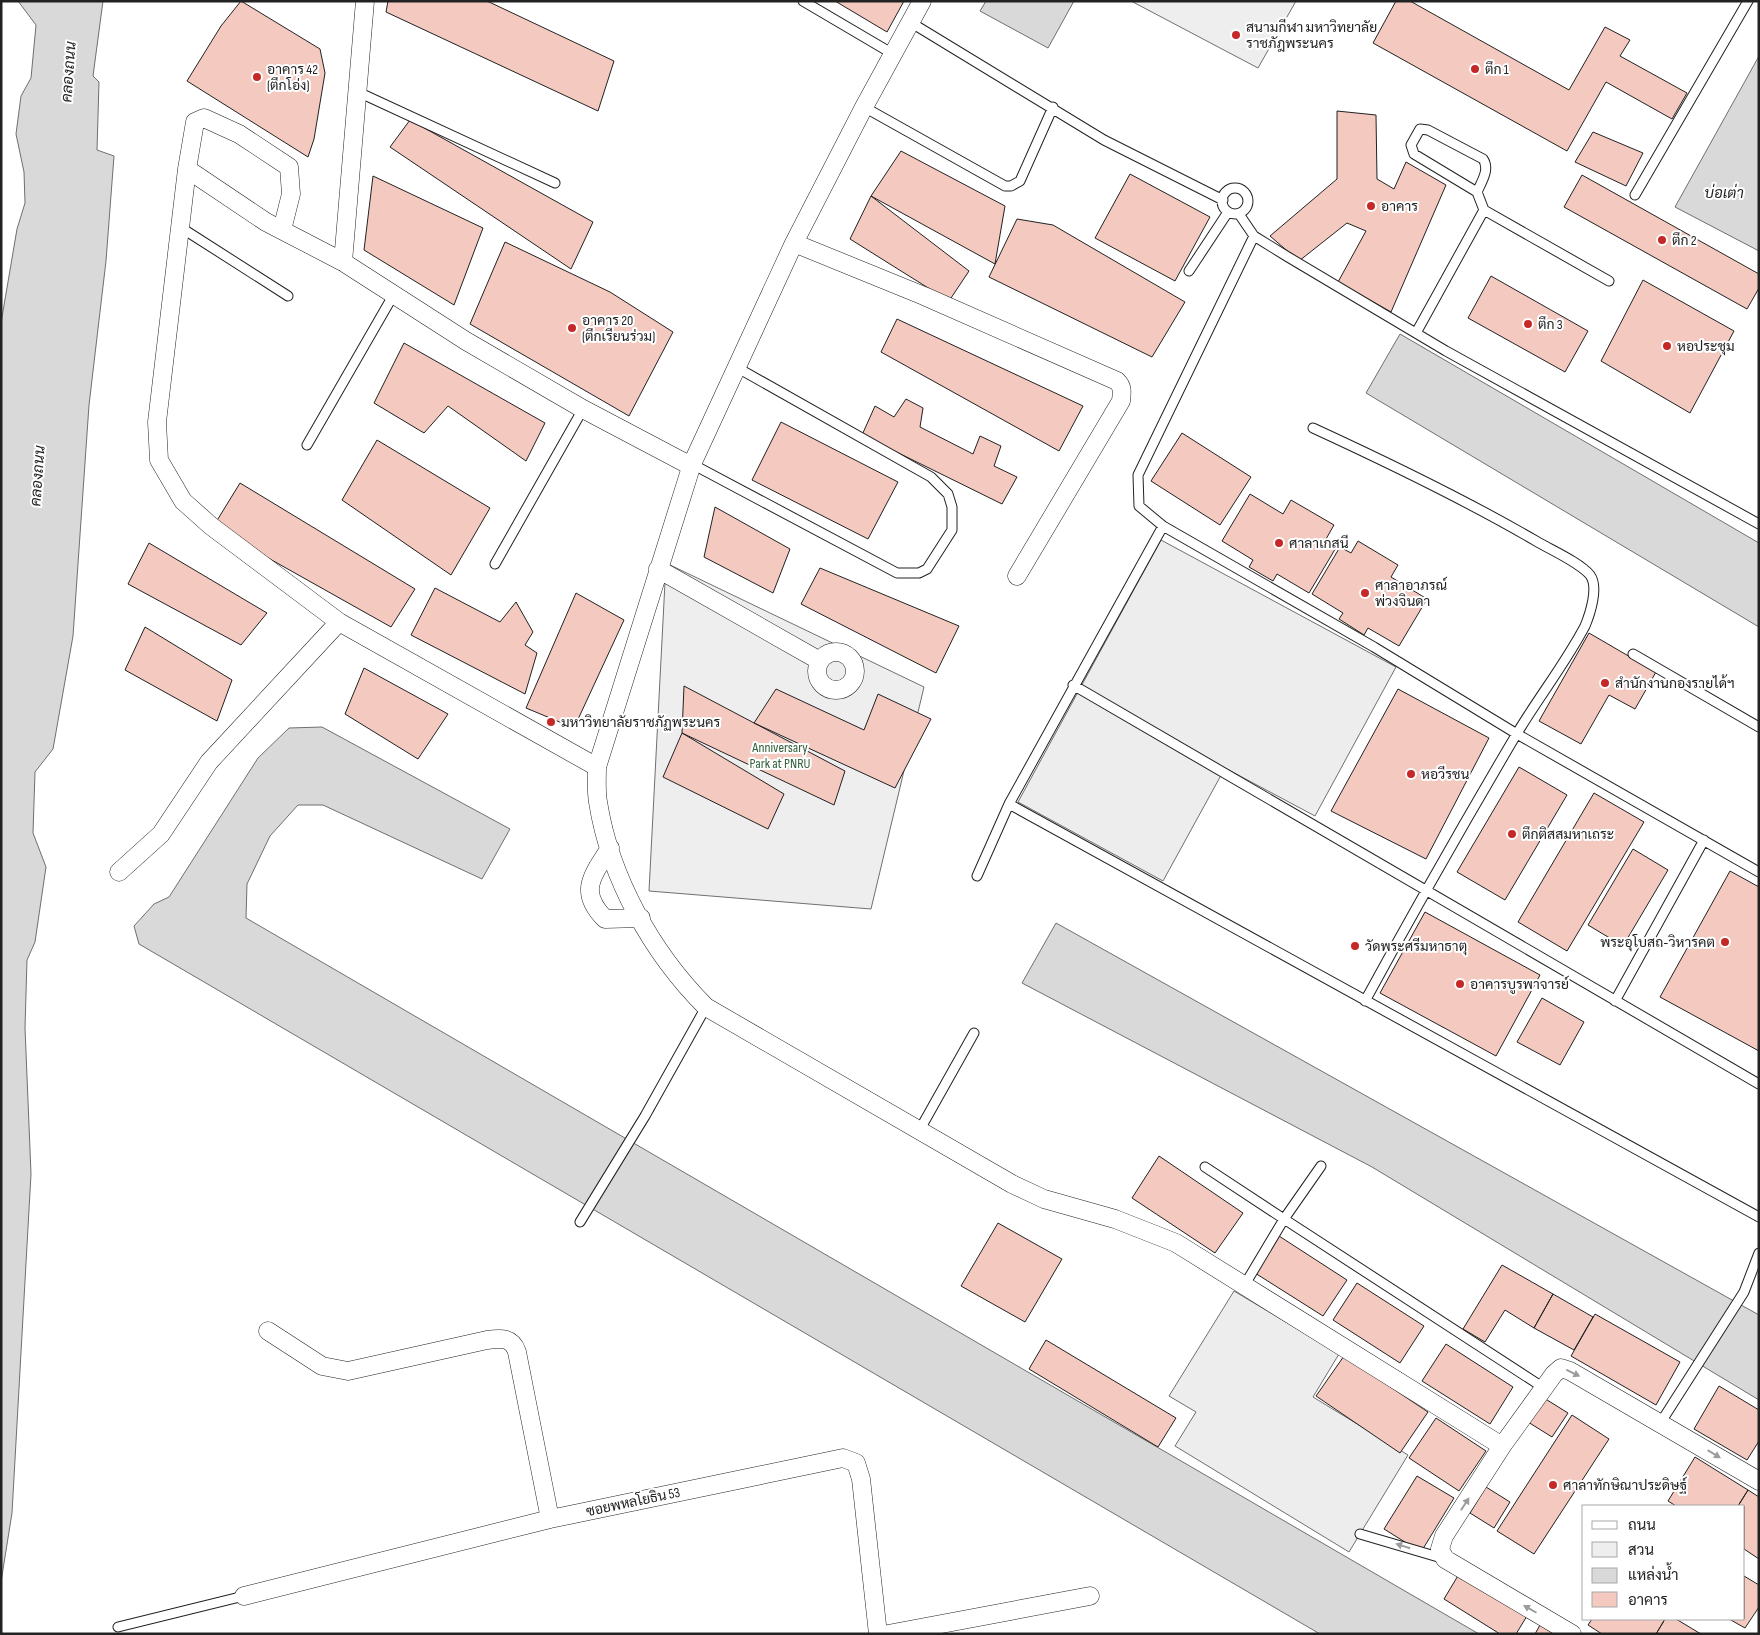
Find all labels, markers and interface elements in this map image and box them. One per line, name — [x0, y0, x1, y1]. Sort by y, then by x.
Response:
place label: สนามกีฬา มหาวิทยาลัย ราชภัฎพระนคร — [1246, 18, 1377, 52]
marker: สนามกีฬา มหาวิทยาลัย ราชภัฎพระนคร — [1230, 29, 1242, 41]
water label: คลองถนน — [57, 40, 81, 103]
place label: อาคาร 42 (ตึกโอ่ง) — [267, 61, 318, 94]
place label: ตึก 1 — [1485, 61, 1509, 78]
marker: ตึก 1 — [1469, 63, 1481, 75]
marker: อาคาร 42 (ตึกโอ่ง) — [251, 71, 263, 83]
water label: บ่อเต่า — [1704, 183, 1744, 203]
place label: อาคาร — [1381, 198, 1418, 215]
marker: อาคาร — [1365, 200, 1377, 212]
place label: ตึก 2 — [1672, 232, 1697, 249]
marker: ตึก 2 — [1656, 234, 1668, 246]
place label: อาคาร 20 (ตึกเรียนร่วม) — [582, 312, 655, 345]
place label: ตึก 3 — [1538, 316, 1563, 333]
marker: ตึก 3 — [1522, 318, 1534, 330]
marker: อาคาร 20 (ตึกเรียนร่วม) — [566, 322, 578, 334]
place label: หอประชุม — [1677, 338, 1735, 356]
marker: หอประชุม — [1661, 340, 1673, 352]
water label: คลองถนน — [26, 444, 50, 507]
place label: ศาลาเกสนี — [1289, 534, 1349, 552]
marker: ศาลาเกสนี — [1273, 537, 1285, 549]
place label: ศาลาอาภรณ์ พ่วงจินดา — [1375, 576, 1447, 610]
marker: ศาลาอาภรณ์ พ่วงจินดา — [1359, 587, 1371, 599]
place label: สำนักงานกองรายได้ฯ — [1615, 674, 1735, 692]
marker: สำนักงานกองรายได้ฯ — [1599, 677, 1611, 689]
place label: มหาวิทยาลัยราชภัฏพระนคร — [561, 714, 721, 731]
marker: มหาวิทยาลัยราชภัฏพระนคร — [545, 716, 557, 728]
park label: Anniversary Park at PNRU — [750, 739, 811, 772]
place label: หอวีรชน — [1421, 765, 1470, 783]
marker: หอวีรชน — [1405, 768, 1417, 780]
place label: ตึกติสสมหาเถระ — [1522, 826, 1614, 843]
marker: ตึกติสสมหาเถระ — [1506, 828, 1518, 840]
place label: พระอุโบสถ-วิหารคต — [1600, 934, 1715, 952]
marker: พระอุโบสถ-วิหารคต — [1719, 936, 1731, 948]
place label: วัดพระศรีมหาธาตุ — [1365, 937, 1467, 956]
marker: วัดพระศรีมหาธาตุ — [1349, 940, 1361, 952]
place label: อาคารบูรพาจารย์ — [1470, 975, 1569, 994]
marker: อาคารบูรพาจารย์ — [1454, 978, 1466, 990]
one-way arrow — [1566, 1369, 1581, 1378]
one-way arrow — [1708, 1450, 1721, 1459]
place label: ศาลาทักษิณาประดิษฐ์ — [1563, 1476, 1687, 1494]
marker: ศาลาทักษิณาประดิษฐ์ — [1547, 1479, 1559, 1491]
street label: ซอยพหลโยธิน 53 — [585, 1484, 682, 1520]
one-way arrow — [1460, 1497, 1470, 1510]
legend — [1582, 1505, 1745, 1620]
text: ถนน — [1628, 1516, 1656, 1535]
text: สวน — [1628, 1541, 1654, 1560]
one-way arrow — [1395, 1542, 1410, 1550]
text: แหล่งน้ำ — [1628, 1562, 1679, 1585]
text: อาคาร — [1628, 1591, 1668, 1610]
one-way arrow — [1524, 1605, 1537, 1614]

